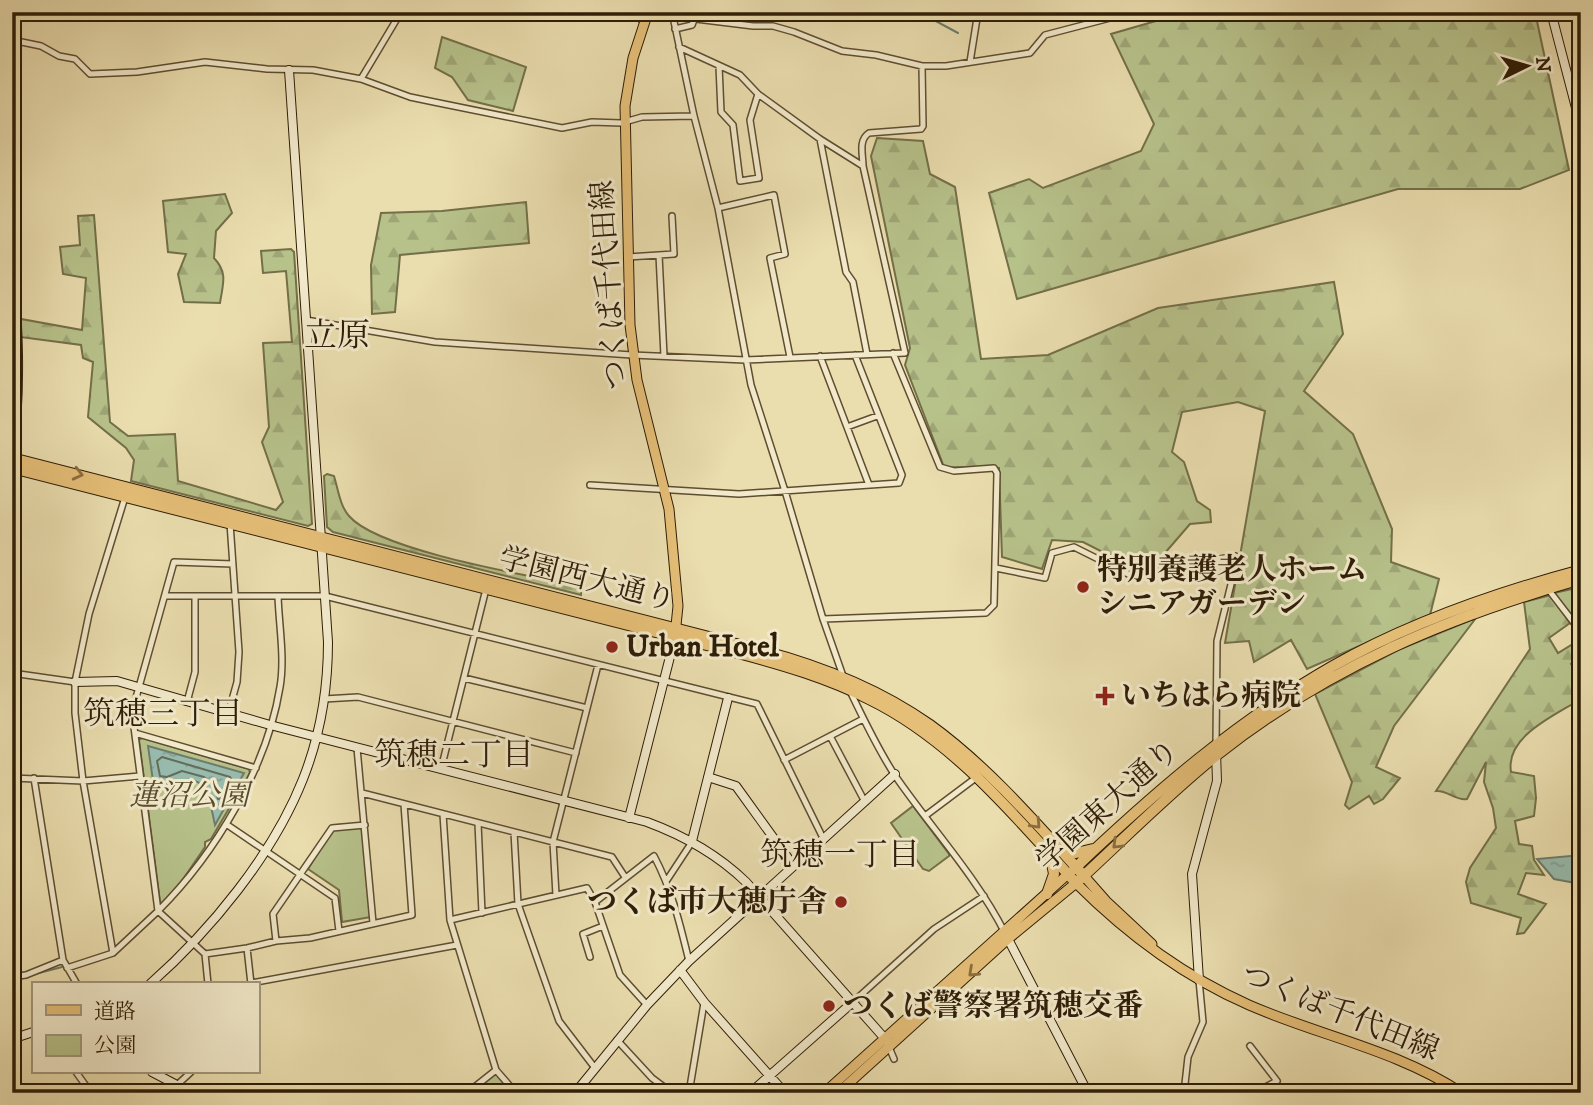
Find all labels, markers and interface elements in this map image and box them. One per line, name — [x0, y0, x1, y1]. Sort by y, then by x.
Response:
north arrow — [1492, 32, 1562, 102]
text: N — [1530, 56, 1555, 74]
street label: つくば千代田線 — [584, 179, 636, 391]
district label: 立原 — [304, 316, 370, 357]
one-way arrow — [72, 466, 84, 481]
street label: 学園西大通り — [495, 540, 679, 620]
place label: 特別養護老人ホーム シニアガーデン — [1097, 552, 1367, 623]
marker: 特別養護老人ホーム シニアガーデン — [1075, 579, 1091, 595]
place label: Urban Hotel — [626, 629, 780, 666]
marker: Urban Hotel — [604, 639, 620, 655]
place label: いちはら病院 — [1121, 678, 1301, 715]
marker: いちはら病院 — [1095, 686, 1115, 706]
district label: 筑穂三丁目 — [83, 695, 243, 735]
street label: 学園東大通り — [1029, 732, 1187, 880]
district label: 筑穂二丁目 — [374, 736, 534, 776]
park label: 蓮沼公園 — [129, 778, 254, 815]
one-way arrow — [1028, 816, 1040, 829]
one-way arrow — [1112, 835, 1125, 848]
district label: 筑穂一丁目 — [760, 836, 920, 876]
place label: つくば市大穂庁舎 — [587, 884, 827, 921]
marker: つくば市大穂庁舎 — [833, 894, 849, 910]
street label: つくば千代田線 — [1236, 957, 1444, 1069]
one-way arrow — [968, 964, 981, 976]
legend — [32, 982, 259, 1074]
place label: つくば警察署筑穂交番 — [843, 988, 1143, 1025]
marker: つくば警察署筑穂交番 — [821, 998, 837, 1014]
text: 道路 — [94, 999, 136, 1025]
text: 公園 — [94, 1033, 136, 1059]

